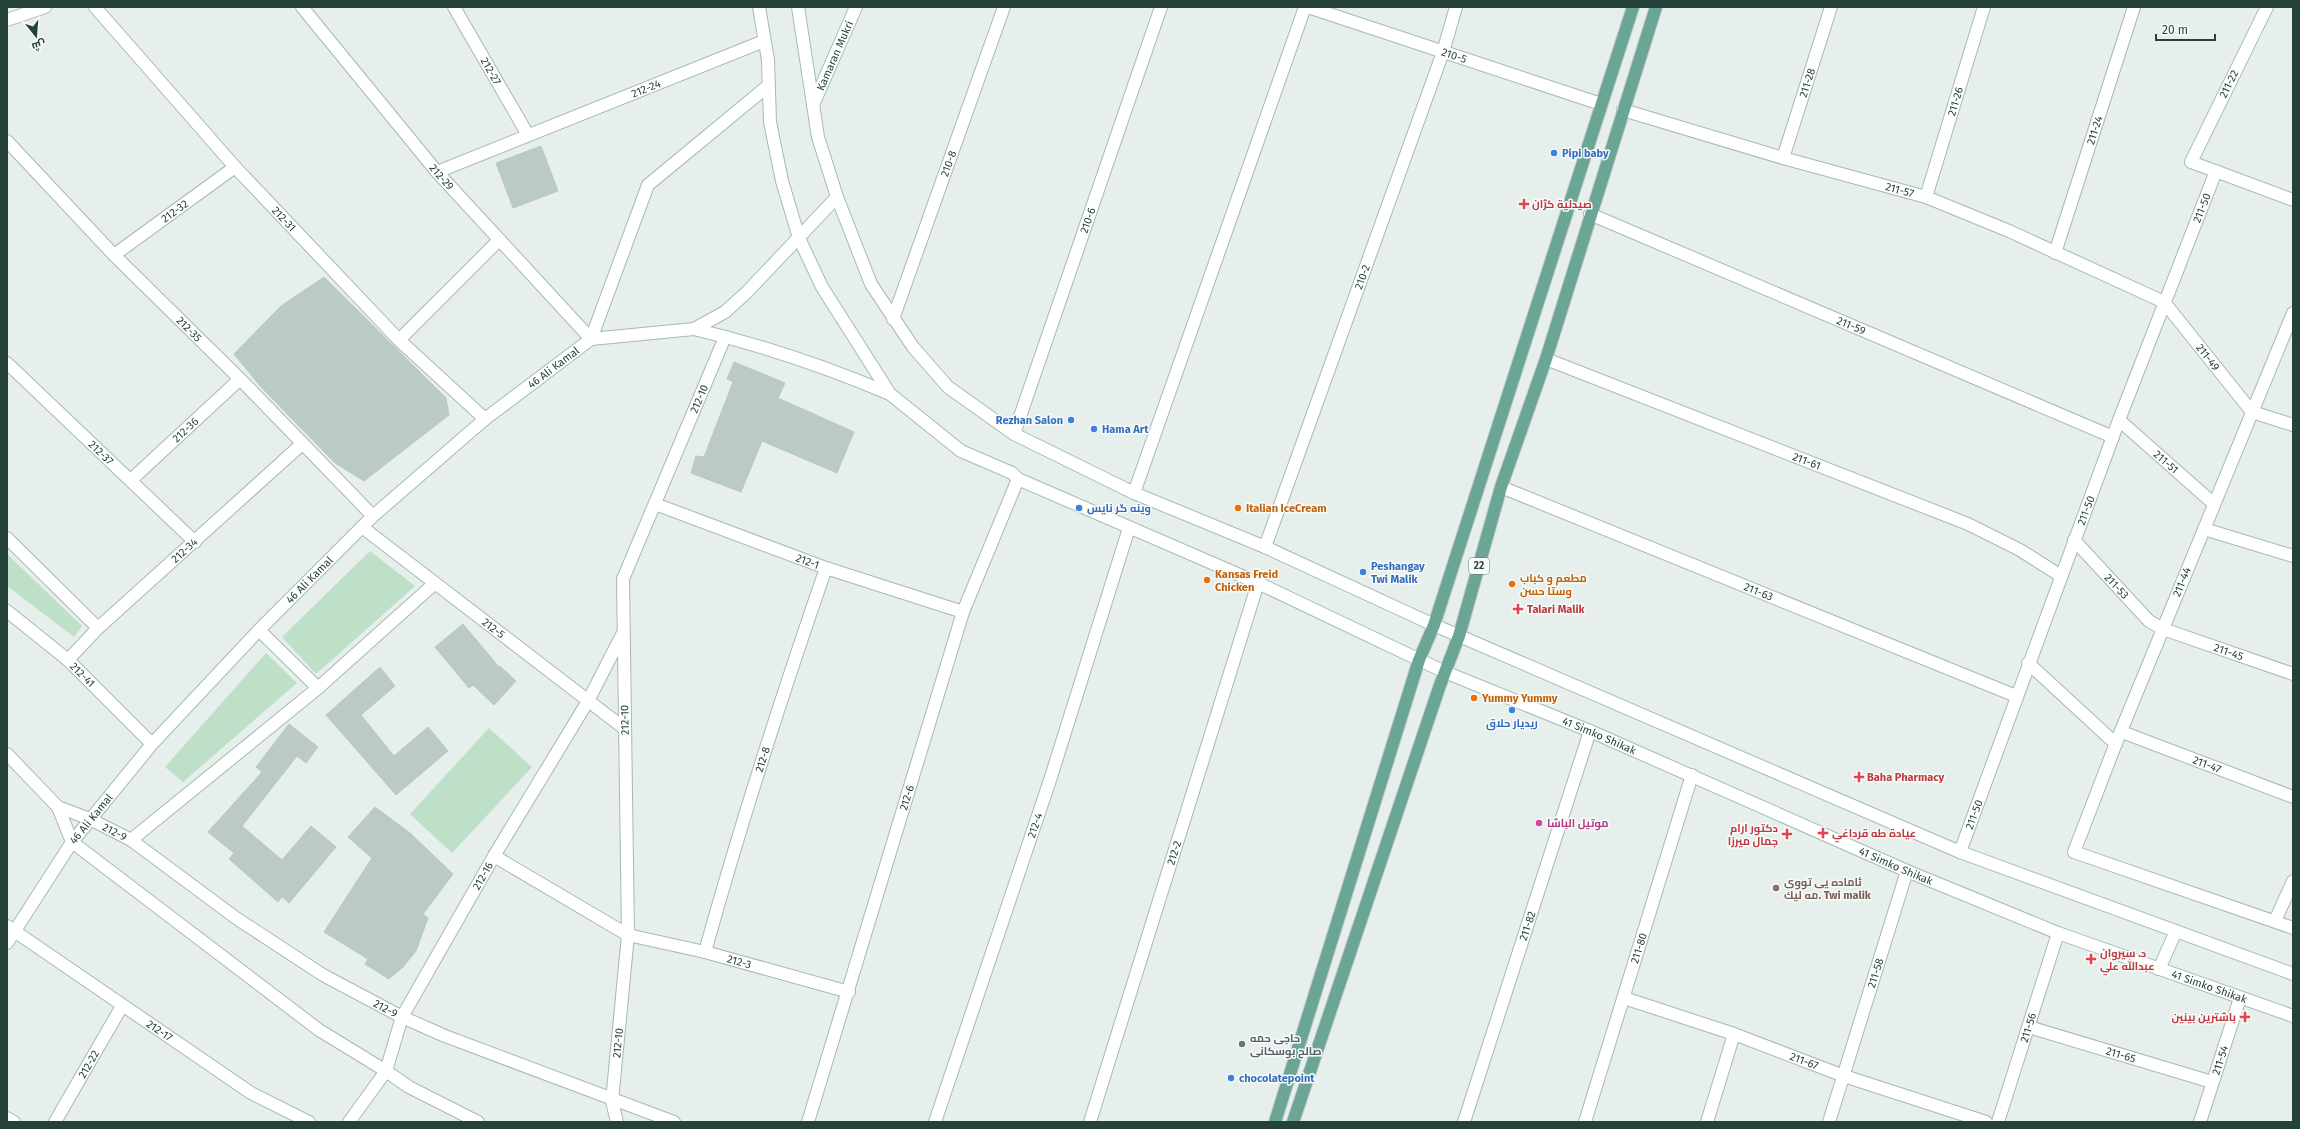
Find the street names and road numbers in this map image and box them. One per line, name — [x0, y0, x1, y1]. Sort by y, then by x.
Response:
street label: Kamaran Mukri — [814, 19, 856, 93]
street label: 210-5 — [1440, 45, 1469, 66]
street label: 212-27 — [478, 55, 504, 87]
street label: 211-28 — [1796, 67, 1818, 99]
street label: 211-22 — [2217, 68, 2241, 100]
street label: 212-24 — [629, 77, 662, 100]
street label: 211-26 — [1945, 85, 1966, 117]
street label: 211-24 — [2084, 114, 2105, 146]
street label: 210-8 — [938, 149, 959, 178]
street label: 212-29 — [427, 161, 457, 193]
street label: 211-57 — [1884, 180, 1916, 200]
street label: 211-50 — [2190, 191, 2213, 224]
street label: 212-32 — [159, 197, 191, 225]
street label: 212-31 — [269, 204, 299, 234]
street label: 210-6 — [1077, 206, 1098, 235]
street label: 210-2 — [1352, 263, 1373, 291]
street label: 212-35 — [174, 314, 205, 345]
street label: 211-59 — [1835, 314, 1868, 337]
street label: 211-49 — [2194, 341, 2223, 373]
street label: 46 Ali Kamal — [525, 344, 582, 391]
street label: 212-10 — [687, 382, 711, 415]
street label: 212-36 — [170, 414, 201, 445]
street label: 212-37 — [86, 438, 116, 468]
street label: 211-51 — [2151, 447, 2181, 476]
street label: 211-61 — [1791, 450, 1823, 472]
street label: 211-50 — [2074, 494, 2097, 527]
street label: 212-34 — [169, 535, 200, 565]
street label: 212-1 — [794, 551, 821, 571]
street label: 46 Ali Kamal — [283, 554, 335, 606]
road number: 22 — [1469, 558, 1489, 574]
street label: 211-44 — [2170, 565, 2194, 599]
street label: 211-53 — [2102, 571, 2132, 602]
street label: 211-63 — [1742, 580, 1775, 603]
street label: 212-5 — [480, 615, 508, 641]
street label: 211-45 — [2212, 641, 2245, 663]
street label: 212-41 — [68, 660, 98, 690]
street label: 212-10 — [618, 705, 632, 735]
street label: 41 Simko Shikak — [1561, 714, 1639, 757]
street label: 212-8 — [752, 745, 772, 774]
street label: 211-47 — [2191, 753, 2223, 776]
street label: 212-6 — [897, 783, 917, 812]
street label: 46 Ali Kamal — [67, 791, 115, 847]
street label: 211-50 — [1962, 798, 1985, 831]
street label: 212-4 — [1025, 811, 1045, 840]
street label: 212-9 — [100, 820, 129, 843]
street label: 212-2 — [1164, 839, 1184, 866]
street label: 41 Simko Shikak — [1857, 844, 1935, 888]
street label: 212-16 — [470, 860, 496, 892]
street label: 211-82 — [1516, 909, 1538, 942]
street label: 211-80 — [1628, 931, 1649, 965]
street label: 212-3 — [726, 952, 753, 971]
street label: 211-58 — [1865, 957, 1886, 989]
street label: 41 Simko Shikak — [2170, 967, 2249, 1006]
street label: 212-9 — [371, 997, 400, 1020]
street label: 211-56 — [2017, 1011, 2039, 1044]
street label: 212-17 — [144, 1017, 175, 1044]
street label: 212-10 — [610, 1027, 626, 1058]
street label: 211-65 — [2105, 1044, 2138, 1065]
street label: 211-54 — [2209, 1044, 2231, 1077]
street label: 212-22 — [75, 1048, 102, 1080]
street label: 211-67 — [1788, 1050, 1820, 1072]

